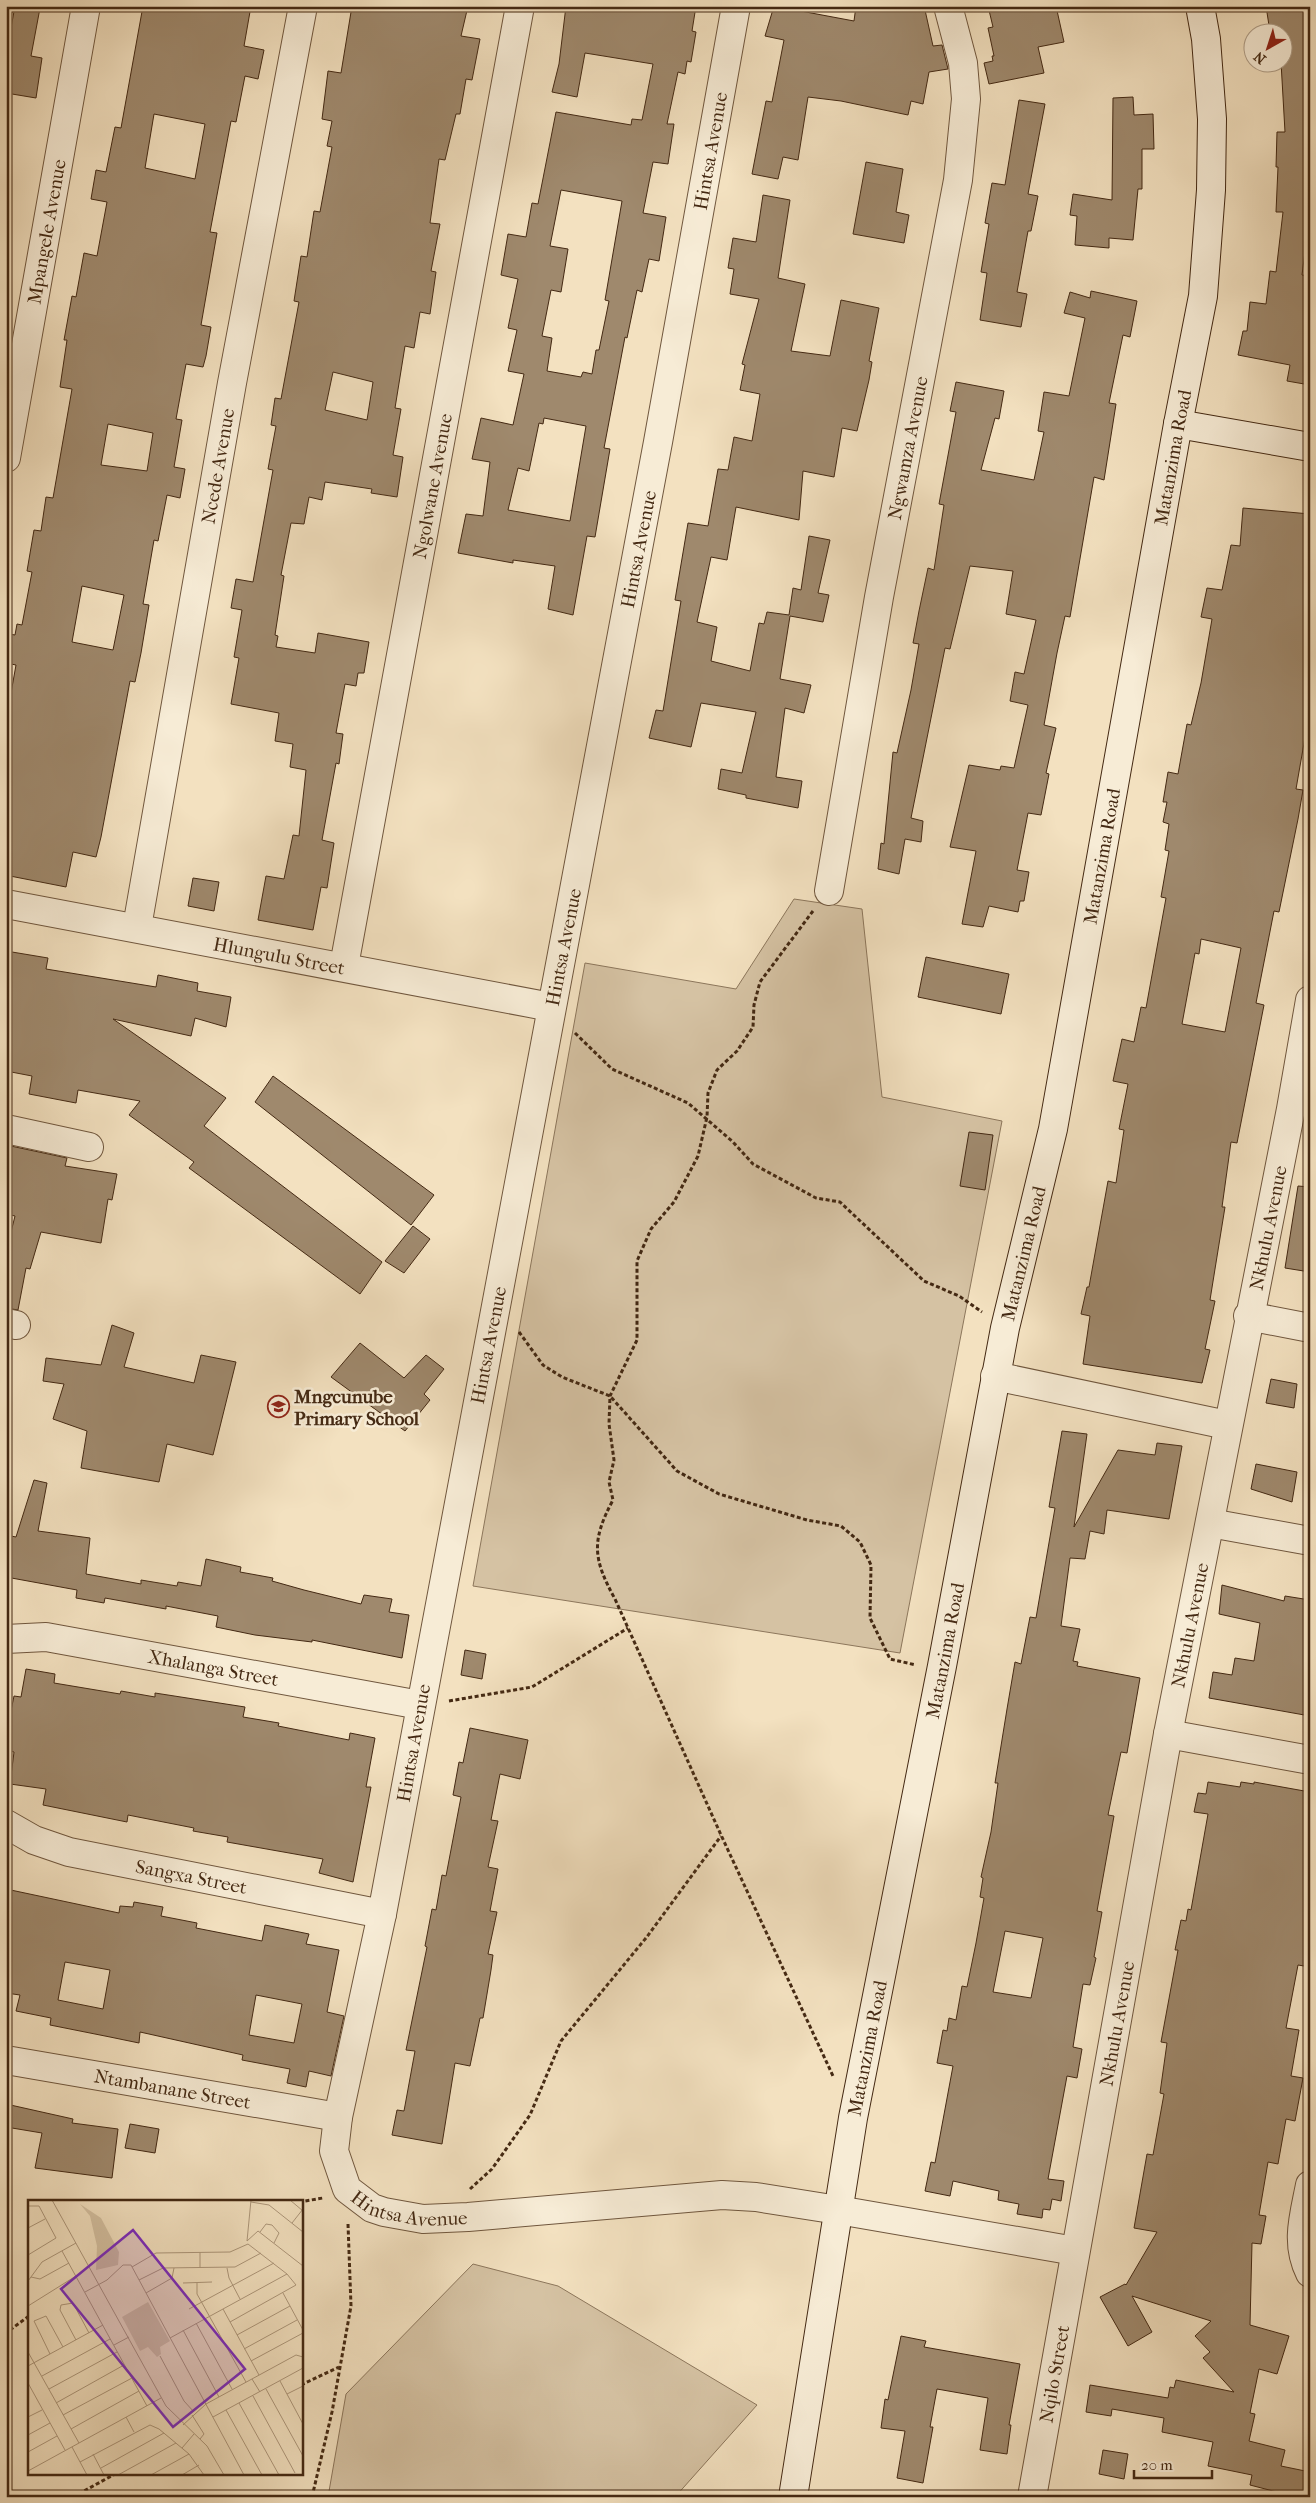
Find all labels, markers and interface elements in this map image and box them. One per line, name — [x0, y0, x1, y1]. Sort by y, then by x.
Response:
north arrow — [1244, 22, 1294, 72]
text: N — [1250, 48, 1270, 68]
street label: Hintsa Avenue — [690, 90, 732, 212]
street label: Mpangele Avenue — [23, 157, 71, 306]
street label: Ngwamza Avenue — [884, 374, 933, 522]
street label: Matanzima Road — [1150, 387, 1197, 527]
street label: Ncede Avenue — [198, 407, 239, 526]
street label: Ngolwane Avenue — [409, 412, 457, 561]
street label: Hintsa Avenue — [617, 488, 661, 610]
street label: Matanzima Road — [1079, 786, 1125, 926]
street label: Hintsa Avenue — [542, 886, 586, 1008]
street label: Hlungulu Street — [211, 933, 347, 980]
street label: Nkhulu Avenue — [1246, 1164, 1292, 1292]
street label: Matanzima Road — [997, 1183, 1051, 1323]
street label: Hintsa Avenue — [467, 1284, 511, 1406]
place label: Mngcunube Primary School — [293, 1386, 420, 1430]
school or university icon: Mngcunube Primary School — [266, 1395, 290, 1419]
street label: Nkhulu Avenue — [1167, 1561, 1213, 1690]
street label: Matanzima Road — [922, 1580, 969, 1721]
street label: Xhalanga Street — [146, 1646, 280, 1691]
street label: Hintsa Avenue — [393, 1682, 435, 1804]
street label: Sangxa Street — [134, 1855, 249, 1899]
street label: Nkhulu Avenue — [1095, 1959, 1139, 2088]
street label: Matanzima Road — [844, 1978, 892, 2118]
street label: Ntambanane Street — [92, 2065, 253, 2114]
street label: Hintsa Avenue — [347, 2186, 468, 2232]
inset map — [28, 2200, 302, 2476]
street label: Nqilo Street — [1035, 2323, 1074, 2425]
scale bar — [1134, 2448, 1211, 2480]
text: 20 m — [1141, 2456, 1173, 2474]

